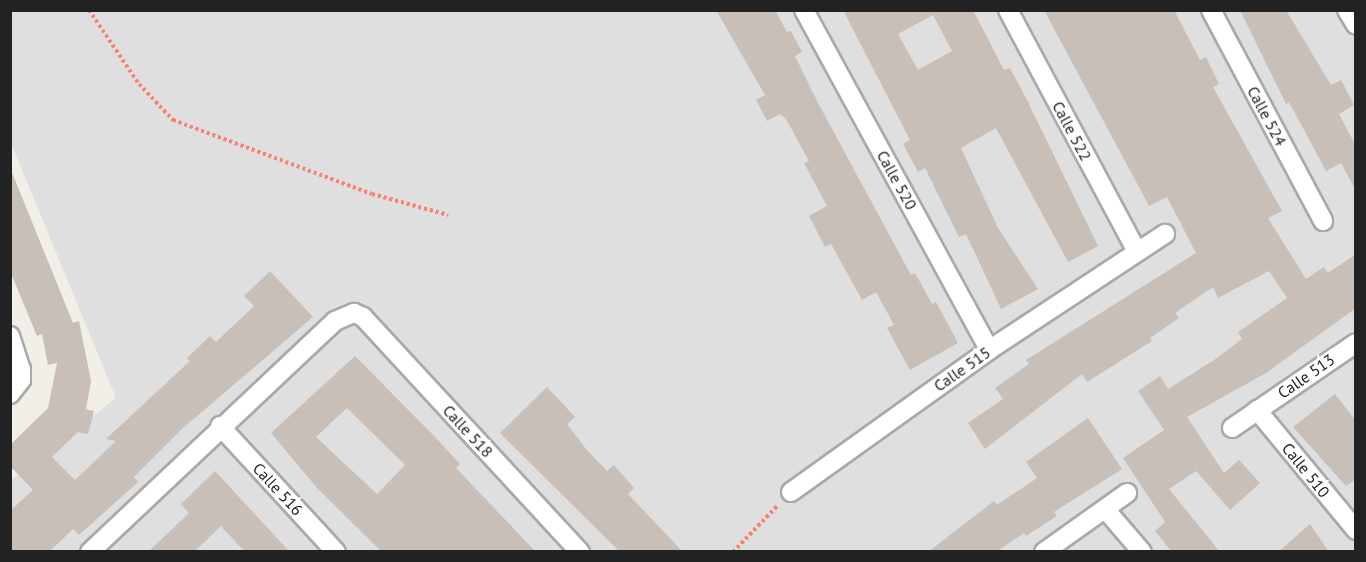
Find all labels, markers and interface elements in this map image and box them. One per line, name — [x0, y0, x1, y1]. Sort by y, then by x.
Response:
street label: Calle 524 — [1243, 83, 1291, 149]
street label: Calle 522 — [1048, 98, 1096, 164]
street label: Calle 520 — [873, 147, 921, 213]
street label: Calle 515 — [930, 343, 994, 395]
street label: Calle 513 — [1274, 350, 1338, 402]
street label: Calle 518 — [439, 401, 497, 461]
street label: Calle 510 — [1278, 439, 1334, 501]
street label: Calle 516 — [249, 459, 307, 519]

